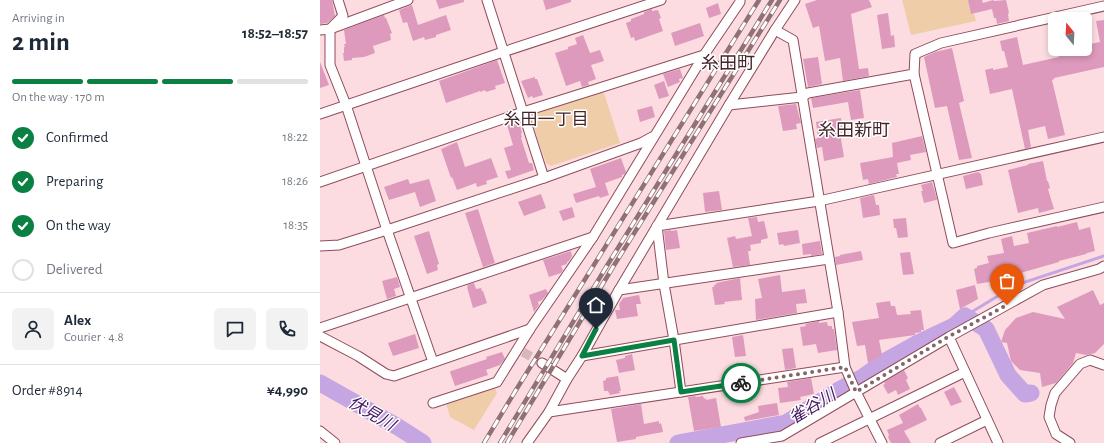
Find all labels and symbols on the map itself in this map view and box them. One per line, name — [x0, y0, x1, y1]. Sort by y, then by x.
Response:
north arrow — [1048, 12, 1092, 56]
district label: 糸田町 — [701, 53, 755, 73]
district label: 糸田一丁目 — [504, 110, 589, 128]
district label: 糸田新町 — [818, 120, 890, 140]
pin — [990, 264, 1024, 305]
pin — [579, 288, 613, 329]
courier — [721, 363, 761, 403]
water label: 雀谷川 — [786, 384, 840, 427]
water label: 伏見川 — [345, 392, 400, 435]

